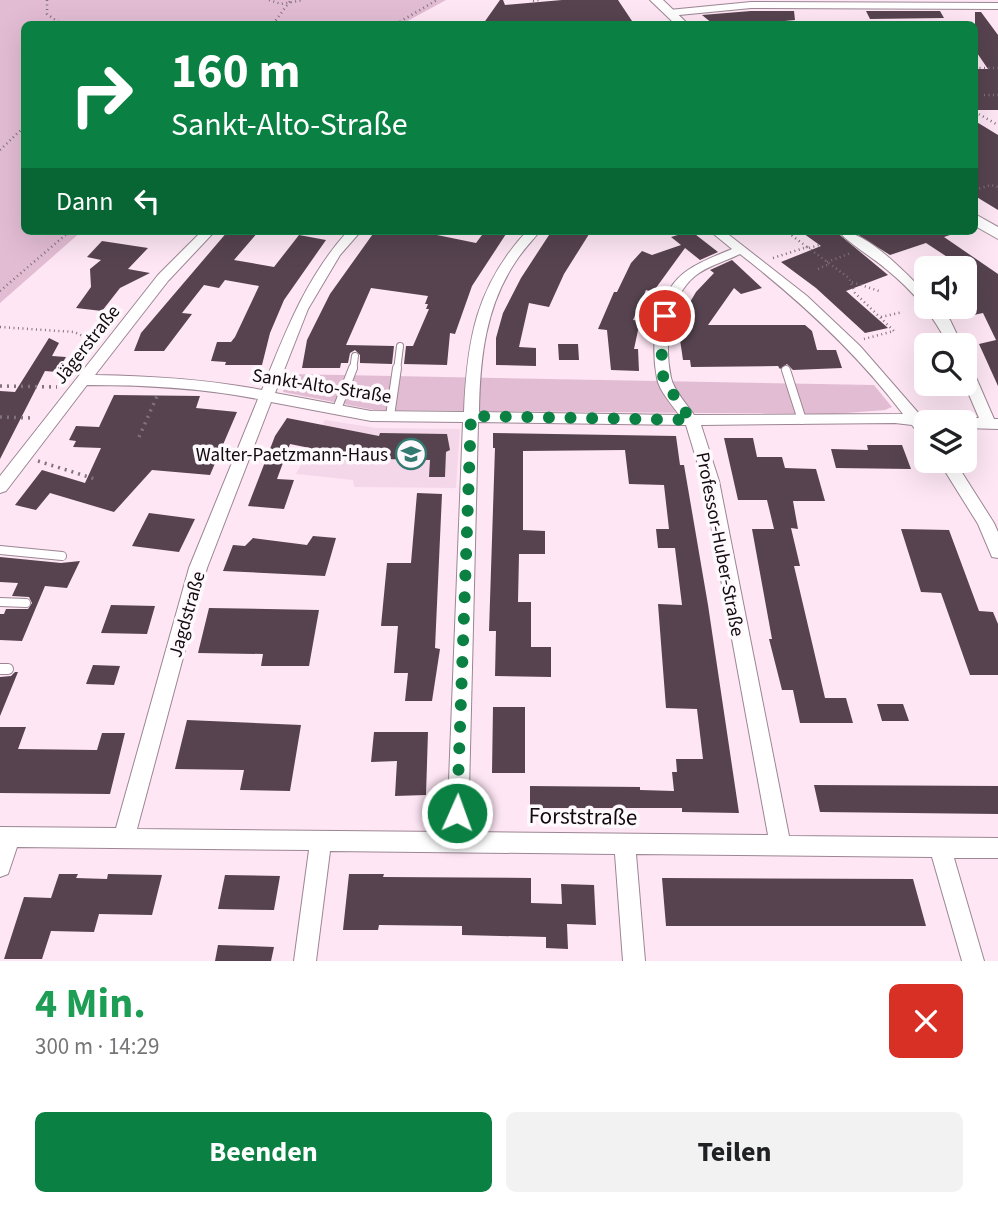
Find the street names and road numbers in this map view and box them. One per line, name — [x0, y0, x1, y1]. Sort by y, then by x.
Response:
street label: Jägerstraße — [48, 300, 127, 390]
street label: Sankt-Alto-Straße — [250, 362, 393, 411]
street label: Professor-Huber-Straße — [688, 450, 751, 639]
street label: Jagdstraße — [162, 568, 213, 661]
street label: Forststraße — [528, 799, 638, 834]

